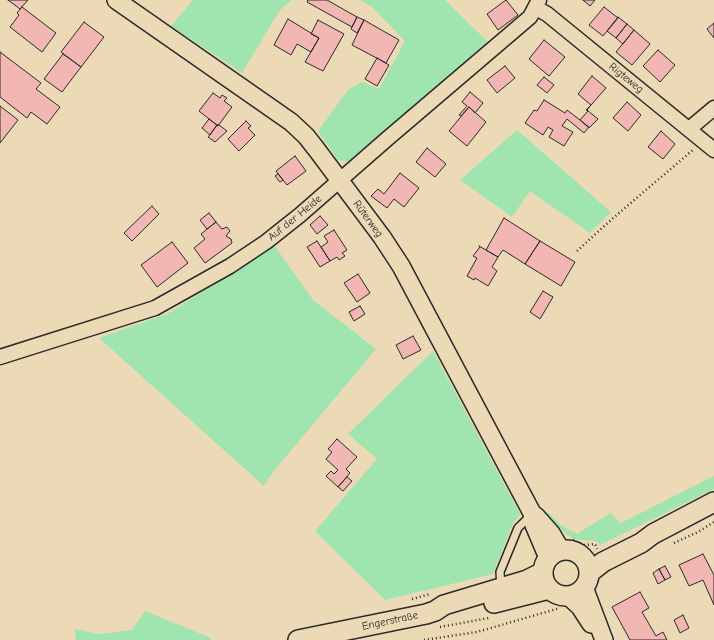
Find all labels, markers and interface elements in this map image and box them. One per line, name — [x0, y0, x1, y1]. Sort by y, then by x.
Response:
street label: Rigteweg — [606, 60, 646, 96]
street label: Auf der Heide — [265, 192, 325, 244]
street label: Rüterweg — [350, 198, 386, 240]
street label: Engerstraße — [361, 609, 419, 633]

